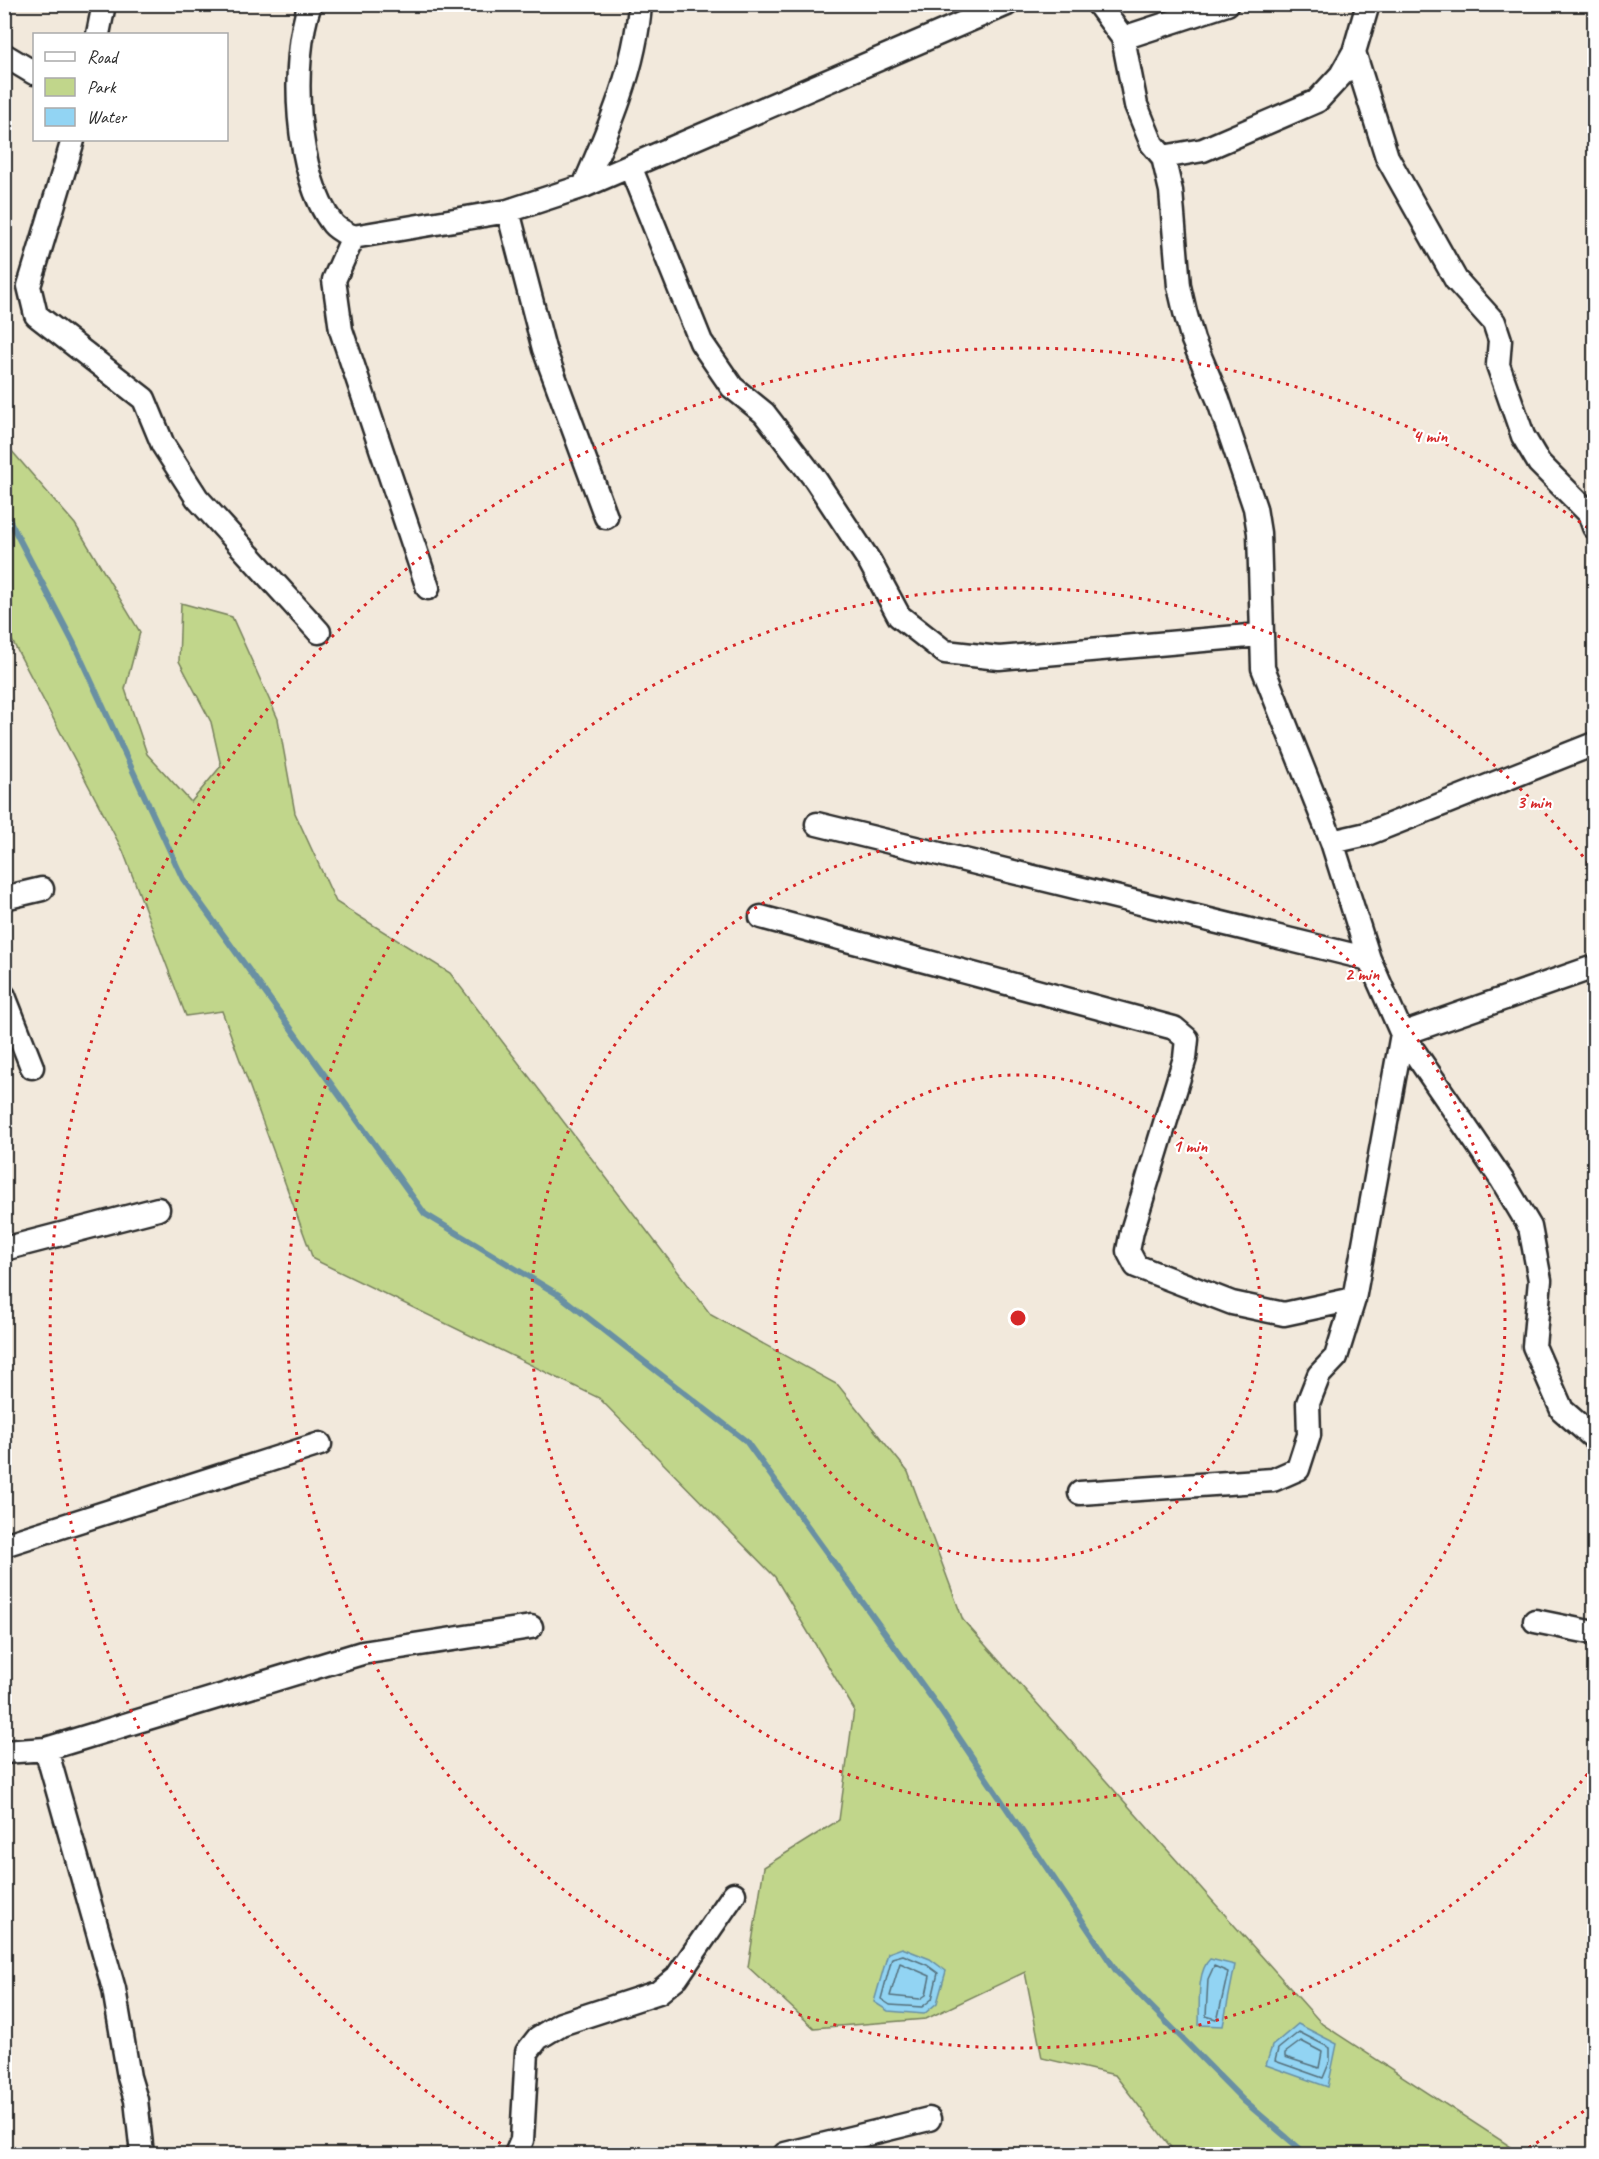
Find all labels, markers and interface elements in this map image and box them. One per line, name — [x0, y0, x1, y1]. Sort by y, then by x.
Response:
legend — [33, 33, 228, 141]
text: Road — [87, 46, 120, 68]
text: Park — [87, 76, 117, 98]
text: Water — [87, 106, 128, 128]
text: 4 min — [1413, 425, 1448, 447]
text: 3 min — [1517, 791, 1552, 813]
text: 2 min — [1345, 963, 1380, 985]
text: 1 min — [1173, 1135, 1208, 1157]
centre of rings — [1008, 1308, 1028, 1328]

